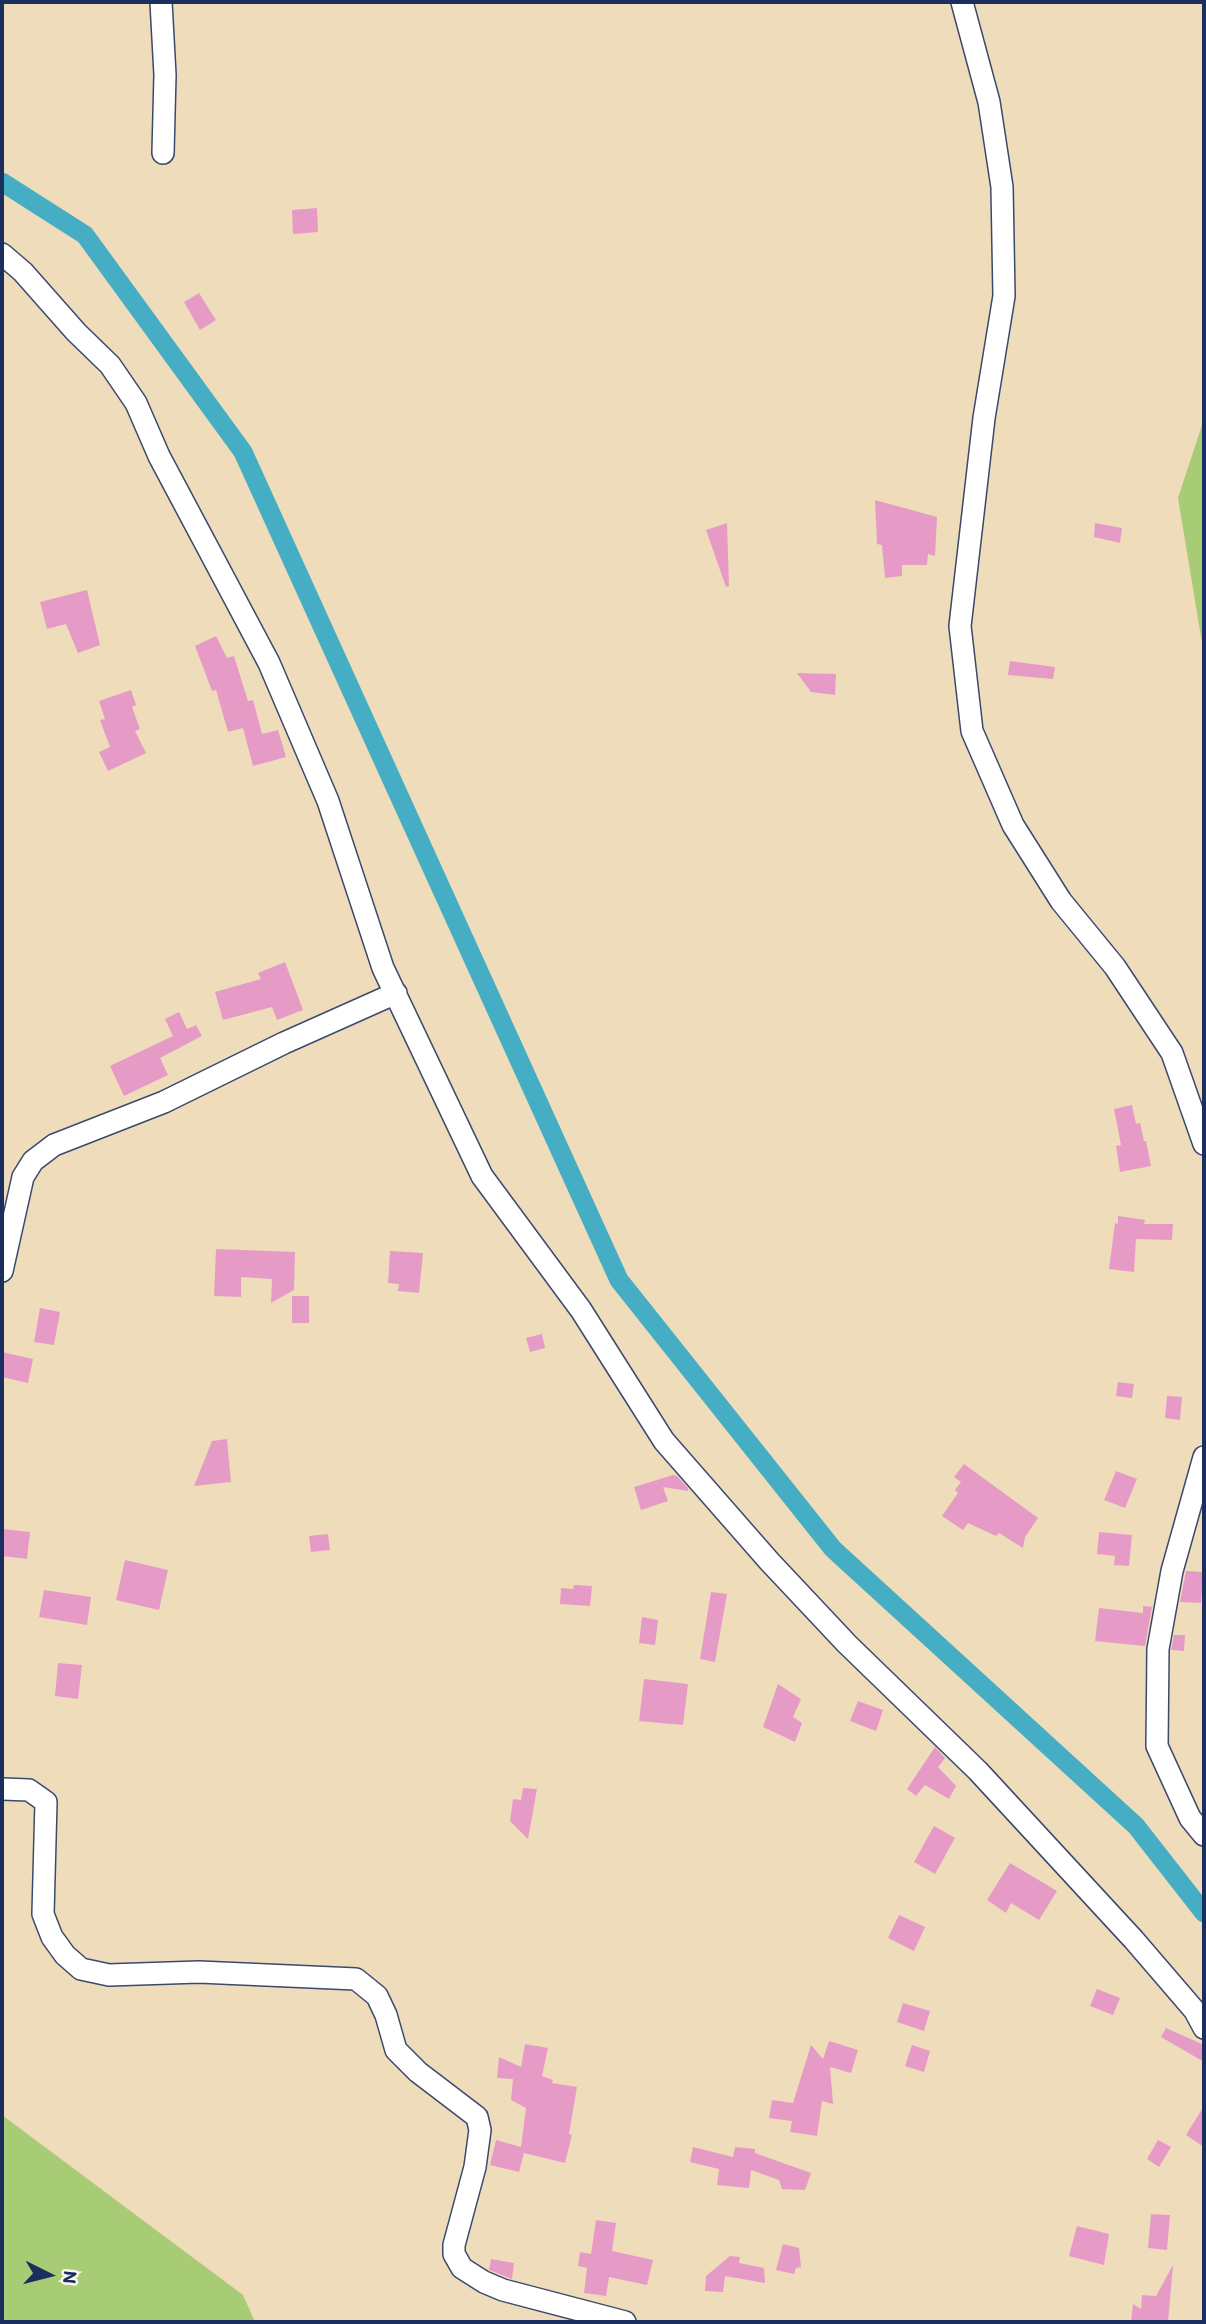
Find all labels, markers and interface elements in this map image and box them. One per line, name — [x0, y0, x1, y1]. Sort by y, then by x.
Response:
north arrow — [14, 2240, 84, 2310]
text: N — [58, 2270, 82, 2285]

